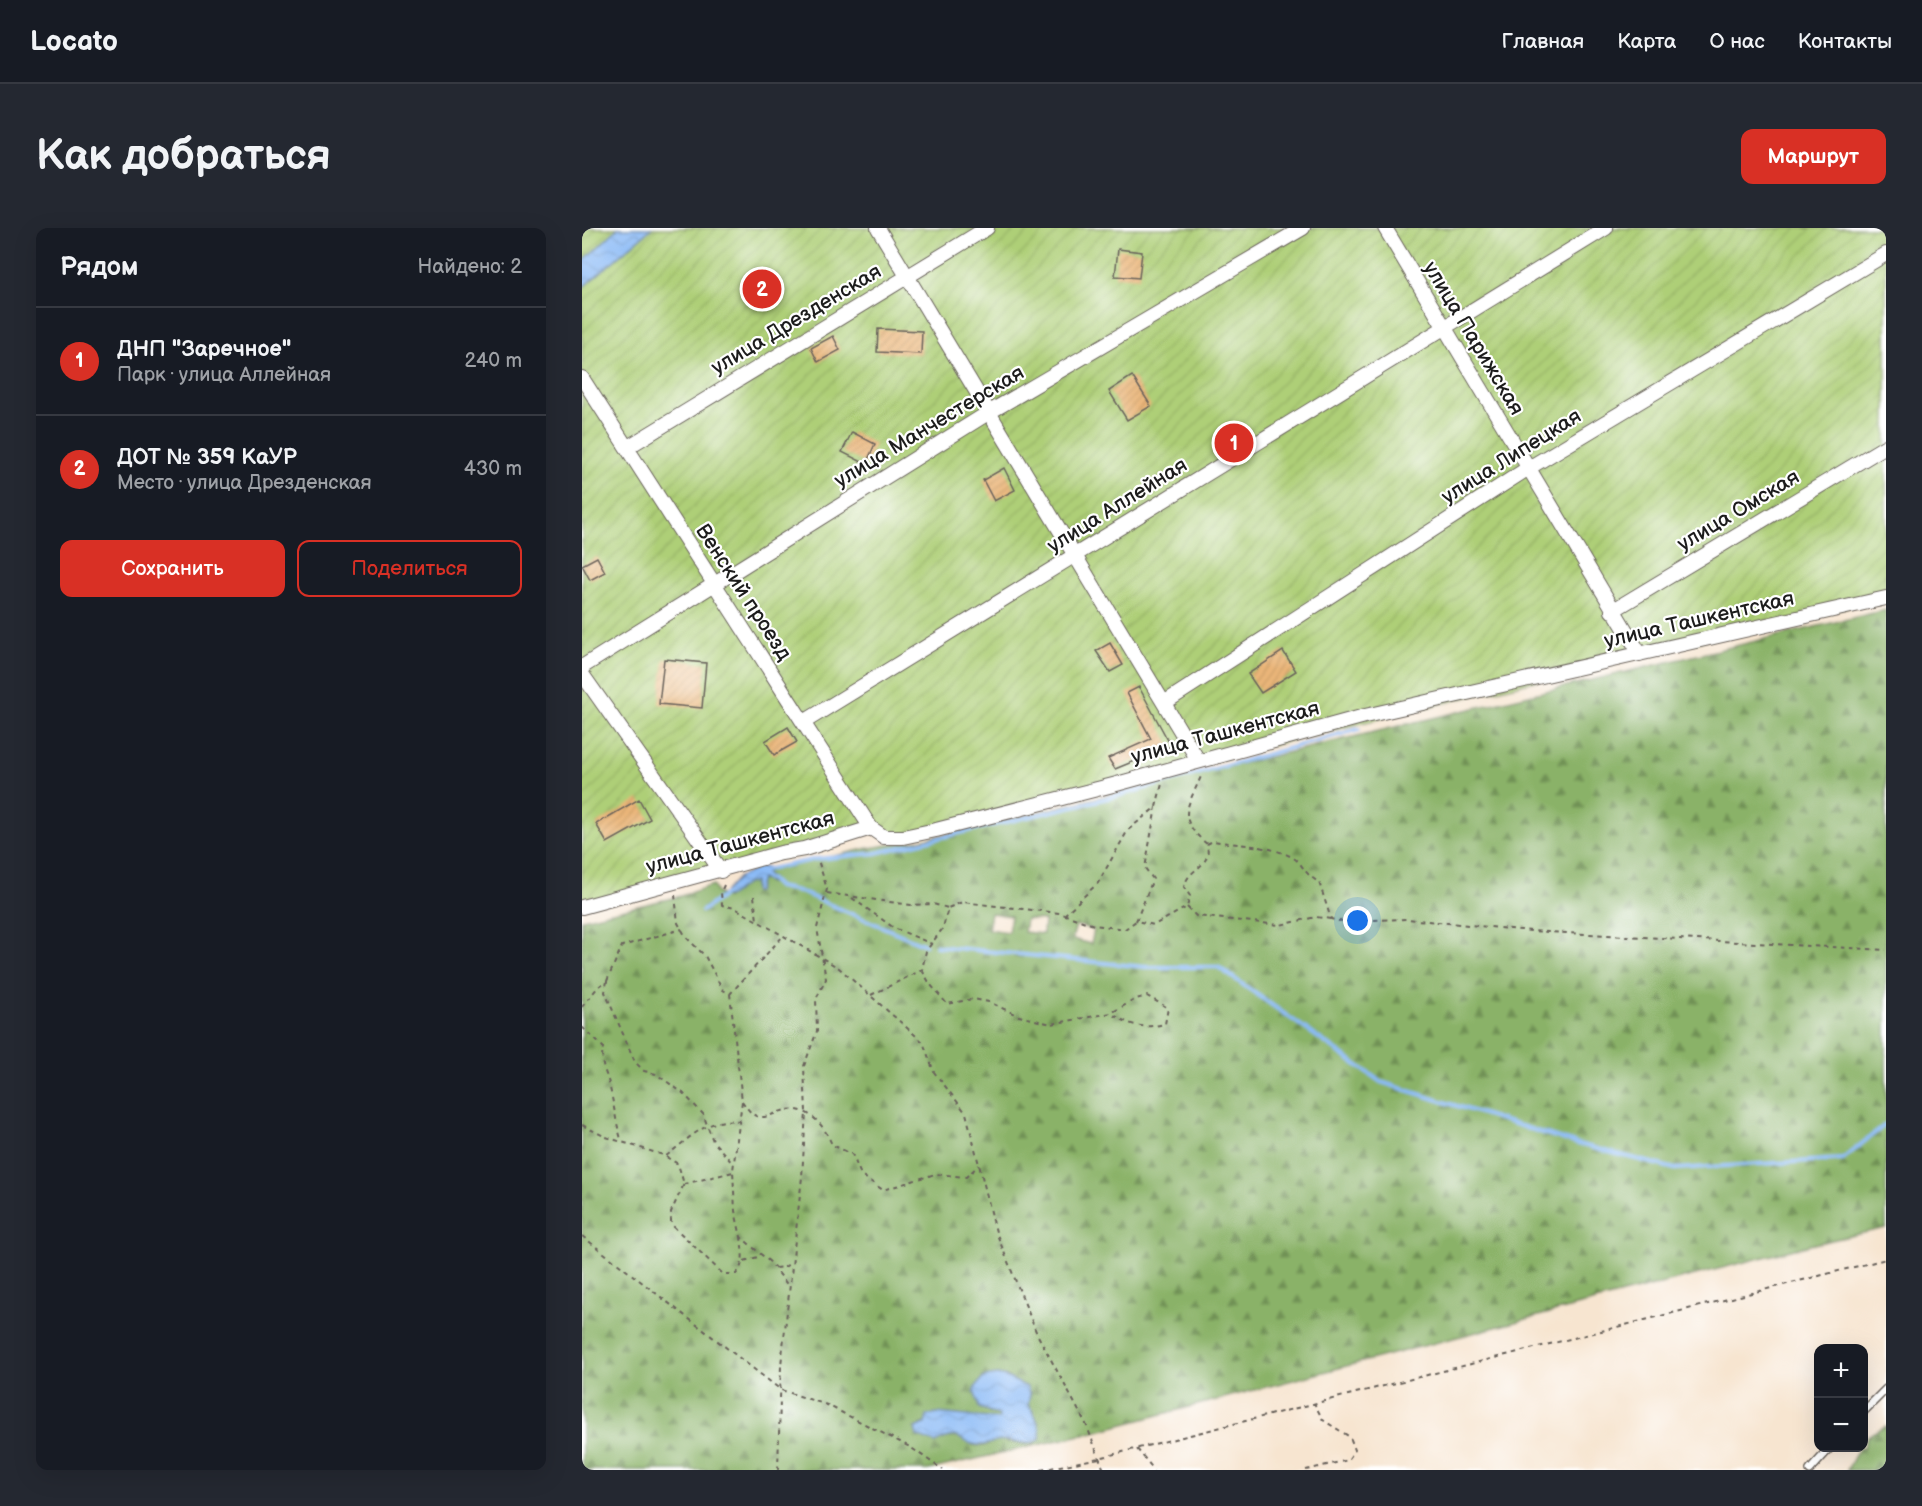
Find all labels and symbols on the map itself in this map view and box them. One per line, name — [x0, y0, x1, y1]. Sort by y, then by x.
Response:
street label: улица Парижская — [1418, 257, 1529, 420]
street label: улица Дрезденская — [707, 259, 886, 380]
pin: 2 — [742, 266, 782, 312]
street label: улица Манчестерская — [830, 360, 1029, 493]
street label: улица Липецкая — [1437, 403, 1586, 509]
pin: 1 — [1214, 420, 1254, 466]
street label: улица Аллейная — [1043, 452, 1192, 558]
street label: улица Омская — [1673, 464, 1804, 557]
street label: Венский проезд — [690, 519, 797, 665]
street label: улица Ташкентская — [1602, 586, 1796, 653]
street label: улица Ташкентская — [1128, 695, 1322, 770]
street label: улица Ташкентская — [643, 805, 837, 880]
your location — [1343, 906, 1372, 935]

